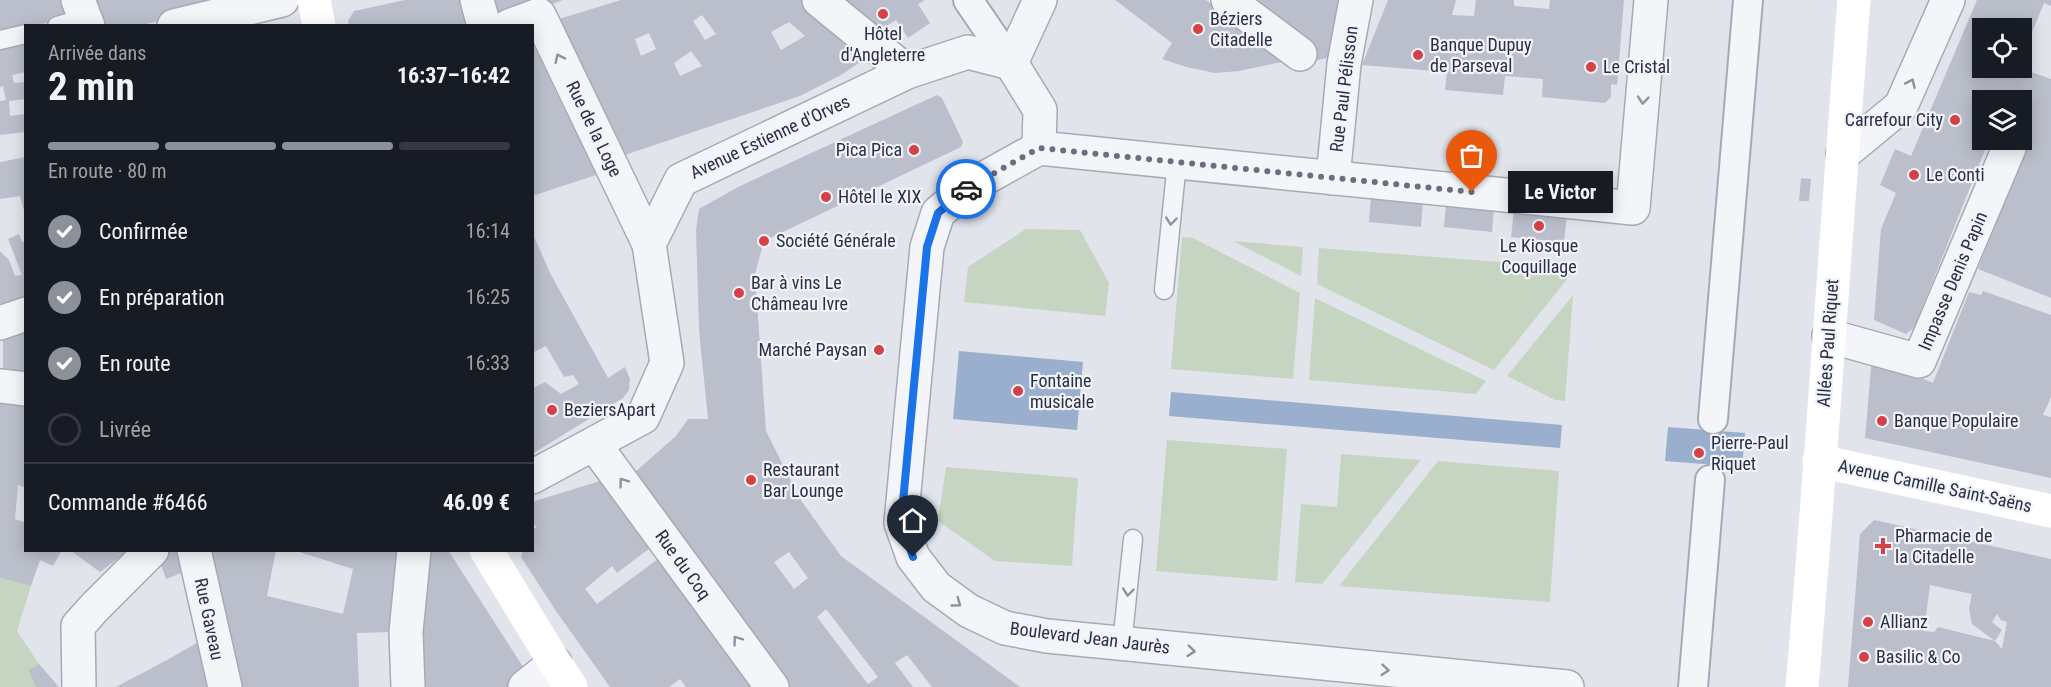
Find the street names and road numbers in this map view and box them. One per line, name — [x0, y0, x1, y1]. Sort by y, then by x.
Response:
street label: Rue Paul Pélisson — [1325, 25, 1362, 153]
street label: Rue de la Loge — [562, 77, 627, 180]
street label: Avenue Estienne d'Orves — [687, 90, 853, 183]
street label: Impasse Denis Papin — [1914, 208, 1991, 353]
street label: Allées Paul Riquet — [1813, 278, 1842, 408]
street label: Avenue Camille Saint-Saëns — [1836, 455, 2034, 516]
street label: Rue du Coq — [651, 526, 716, 604]
street label: Rue Gaveau — [191, 576, 228, 662]
street label: Boulevard Jean Jaurès — [1009, 617, 1171, 658]

